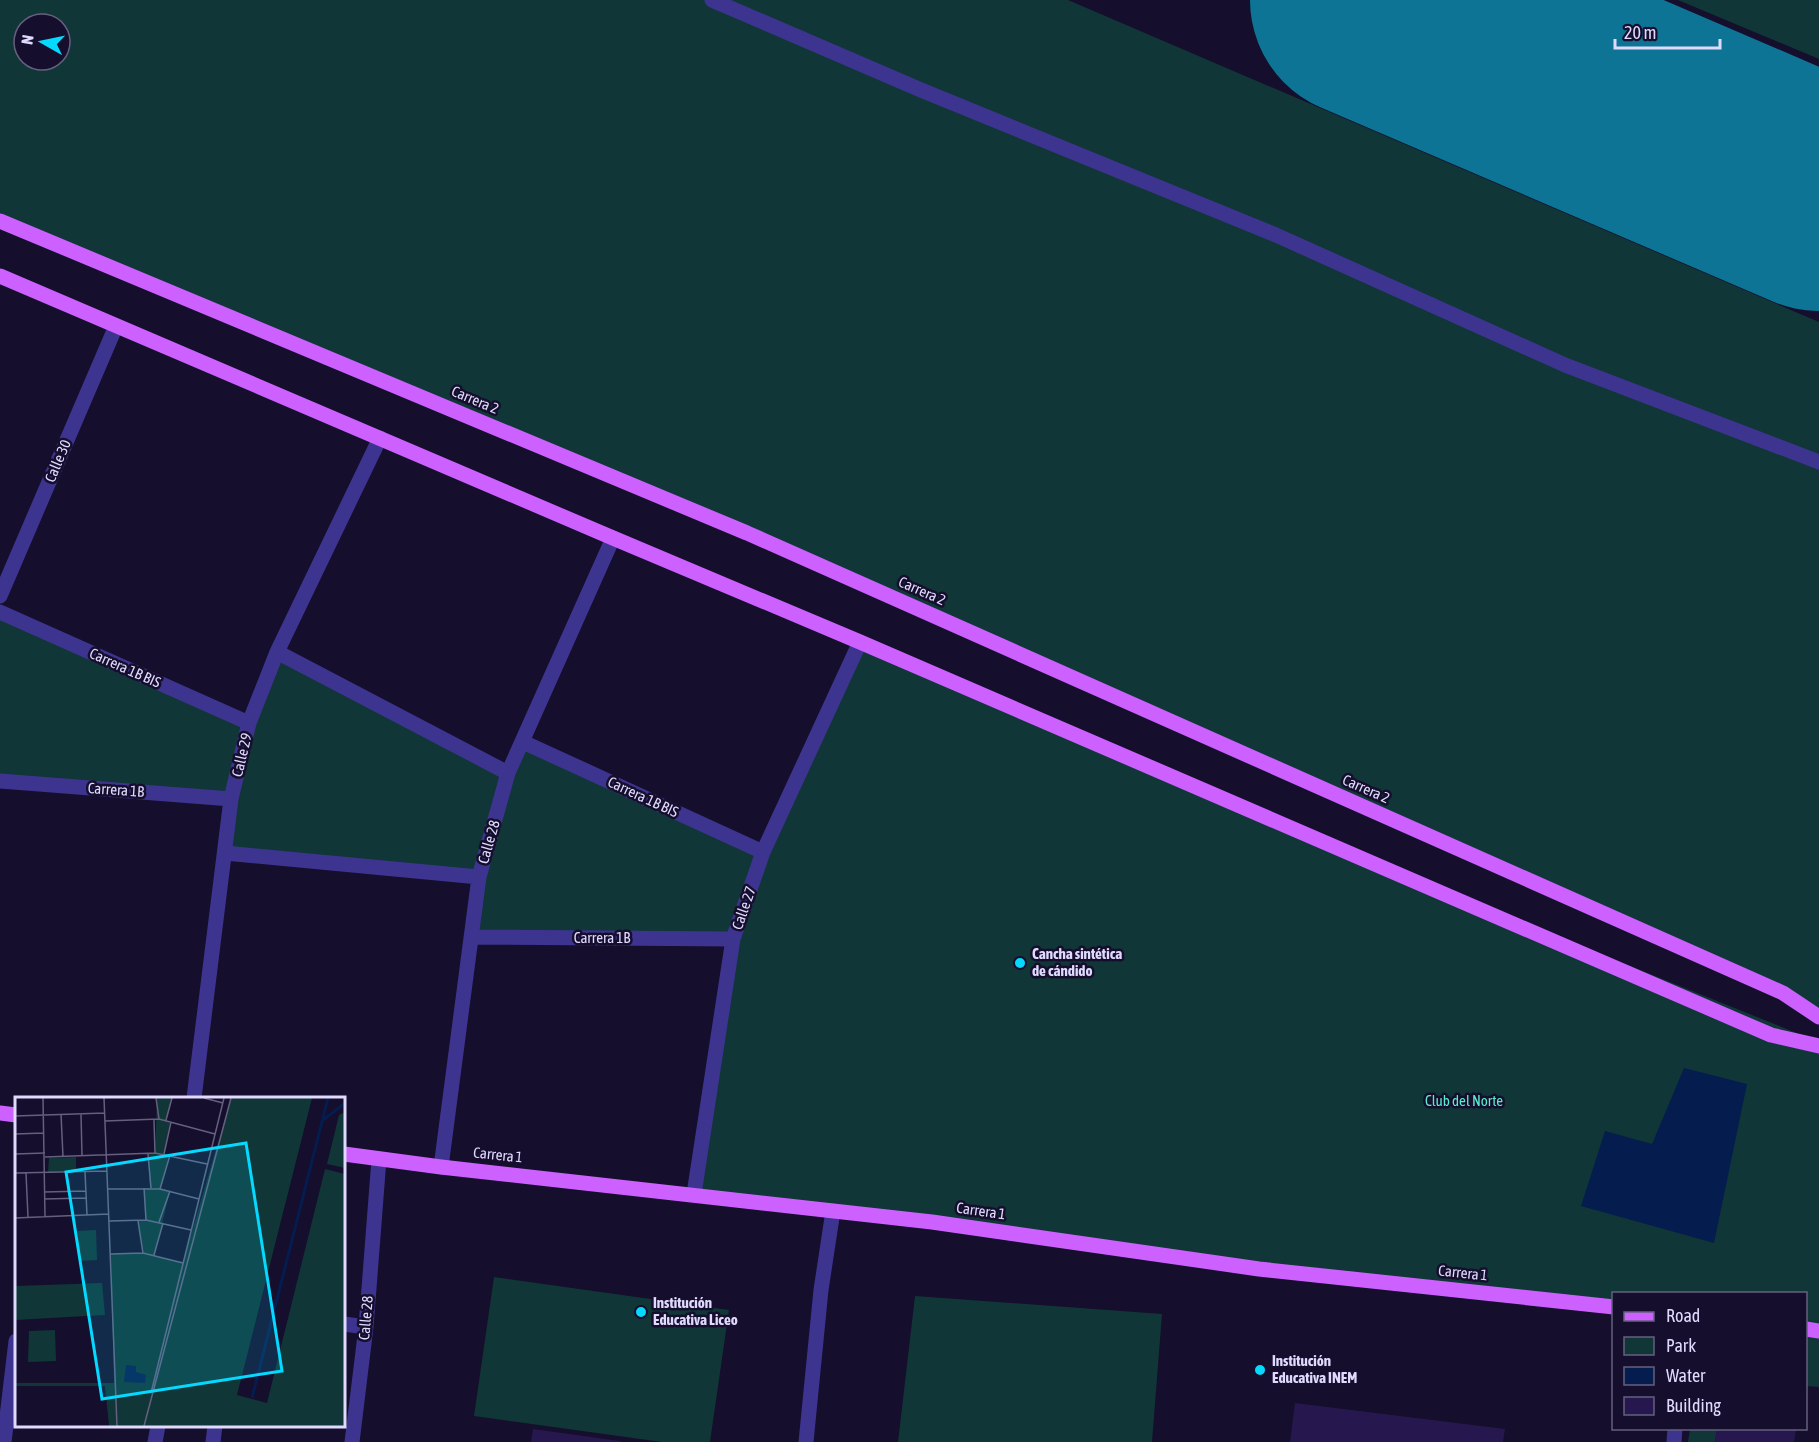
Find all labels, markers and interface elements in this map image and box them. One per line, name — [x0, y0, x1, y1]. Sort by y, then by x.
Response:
north arrow — [12, 12, 72, 72]
scale bar — [1615, 12, 1720, 50]
text: 20 m — [1624, 22, 1656, 43]
text: N — [18, 34, 37, 46]
street label: Carrera 2 — [449, 382, 501, 417]
street label: Calle 30 — [41, 437, 74, 485]
street label: Carrera 2 — [896, 573, 948, 608]
street label: Carrera 1B BIS — [87, 644, 163, 691]
street label: Calle 29 — [228, 731, 255, 778]
street label: Carrera 2 — [1340, 771, 1392, 806]
street label: Carrera 1B BIS — [605, 773, 681, 820]
street label: Carrera 1B — [87, 779, 145, 800]
street label: Calle 28 — [474, 818, 503, 866]
street label: Calle 27 — [728, 884, 759, 932]
street label: Carrera 1B — [574, 929, 630, 946]
place label: Cancha sintética de cándido — [1032, 945, 1122, 979]
marker: Cancha sintética de cándido — [1013, 956, 1027, 970]
park label: Club del Norte — [1425, 1092, 1503, 1109]
inset map — [15, 1097, 345, 1427]
street label: Carrera 1 — [473, 1143, 524, 1166]
street label: Carrera 1 — [955, 1199, 1007, 1222]
street label: Carrera 1 — [1438, 1261, 1489, 1284]
legend — [1612, 1292, 1807, 1430]
place label: Institución Educativa Liceo — [653, 1294, 738, 1328]
street label: Calle 28 — [355, 1295, 376, 1341]
marker: Institución Educativa Liceo — [634, 1305, 648, 1319]
text: Road — [1666, 1305, 1700, 1326]
text: Park — [1666, 1335, 1696, 1356]
place label: Institución Educativa INEM — [1272, 1352, 1357, 1386]
marker: Institución Educativa INEM — [1253, 1363, 1267, 1377]
text: Water — [1666, 1365, 1706, 1386]
text: Building — [1666, 1395, 1721, 1416]

